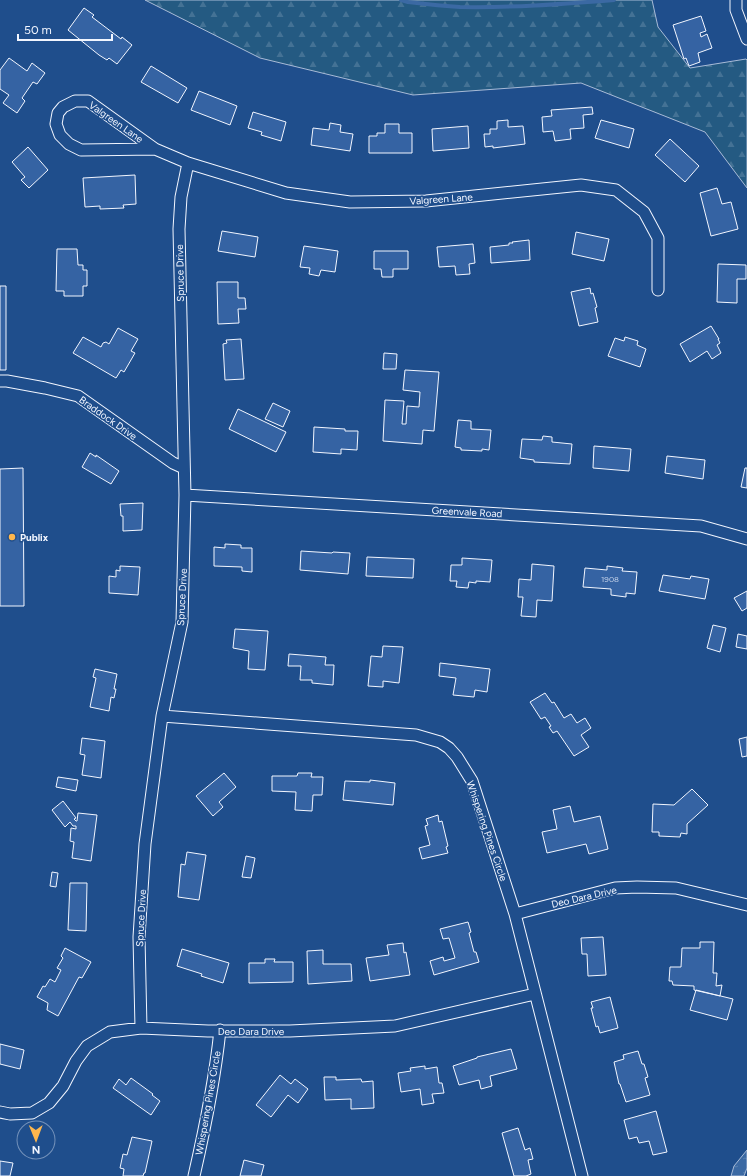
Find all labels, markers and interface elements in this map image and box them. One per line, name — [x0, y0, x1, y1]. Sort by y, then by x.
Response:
scale bar — [18, 16, 112, 42]
text: 50 m — [24, 23, 52, 37]
street label: Valgreen Lane — [86, 98, 146, 146]
street label: Valgreen Lane — [409, 190, 474, 208]
street label: Spruce Drive — [173, 244, 187, 302]
street label: Braddock Drive — [76, 393, 140, 443]
street label: Greenvale Road — [431, 504, 503, 520]
place label: Publix — [20, 531, 49, 544]
marker: Publix — [7, 532, 17, 542]
street label: Spruce Drive — [174, 567, 190, 626]
house number: 1908 — [601, 574, 619, 584]
street label: Whispering Pines Circle — [464, 779, 510, 883]
street label: Deo Dara Drive — [550, 883, 618, 911]
street label: Spruce Drive — [133, 888, 149, 947]
street label: Deo Dara Drive — [218, 1025, 285, 1038]
street label: Whispering Pines Circle — [192, 1049, 224, 1156]
north arrow — [16, 1120, 56, 1160]
text: N — [32, 1143, 41, 1156]

